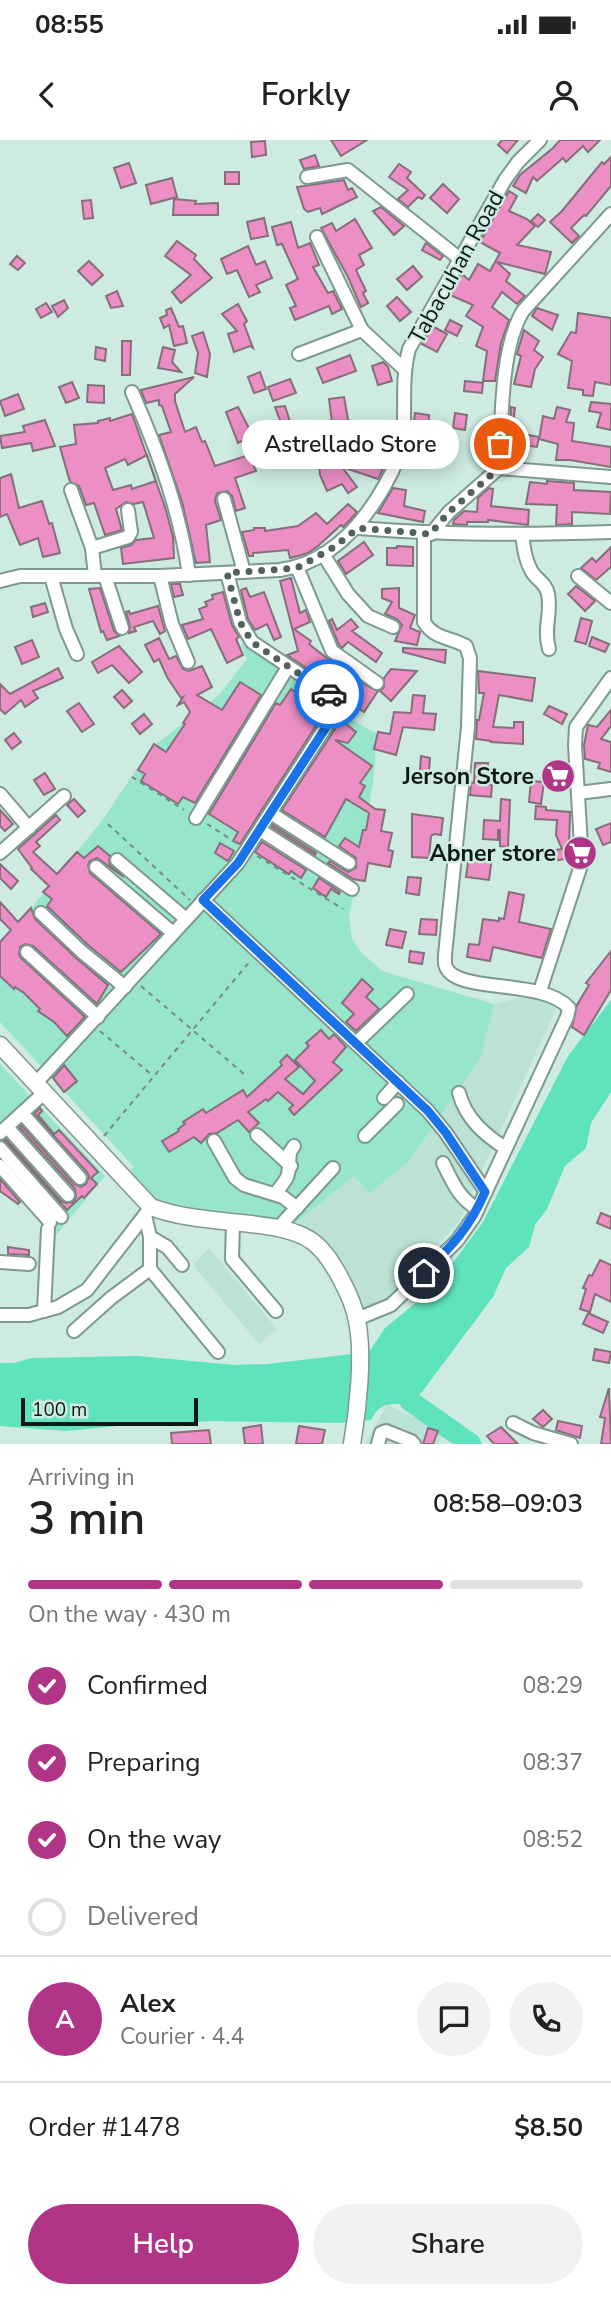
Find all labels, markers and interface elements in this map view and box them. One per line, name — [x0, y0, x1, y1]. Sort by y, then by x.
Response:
text: 08:55 — [35, 7, 104, 42]
text: Forkly — [261, 73, 350, 116]
icon: back — [28, 76, 66, 114]
icon: person — [545, 76, 583, 114]
street label: Tabacuhan Road — [401, 185, 511, 350]
pin — [470, 414, 530, 474]
callout: Astrellado Store — [241, 420, 458, 468]
icon: bag — [481, 425, 519, 463]
text: Astrellado Store — [264, 429, 437, 460]
courier — [294, 659, 364, 729]
icon: car — [310, 675, 348, 713]
supermarket icon: Jerson Store — [539, 757, 577, 795]
place label: Jerson Store — [402, 761, 534, 792]
supermarket icon: Abner store — [561, 834, 599, 872]
place label: Abner store — [430, 838, 556, 869]
pin — [394, 1243, 454, 1303]
icon: home — [405, 1254, 443, 1292]
scale bar — [21, 1395, 198, 1427]
text: 100 m — [32, 1397, 87, 1423]
text: Arriving in — [28, 1462, 135, 1493]
text: 08:58–09:03 — [433, 1486, 583, 1521]
text: 3 min — [28, 1487, 145, 1550]
text: On the way · 430 m — [28, 1599, 231, 1630]
icon: check — [28, 1667, 66, 1705]
text: Confirmed — [87, 1668, 208, 1703]
text: 08:29 — [523, 1670, 583, 1701]
icon: check — [28, 1744, 66, 1782]
text: Preparing — [87, 1745, 200, 1780]
text: 08:37 — [523, 1747, 583, 1778]
icon: check — [28, 1821, 66, 1859]
text: On the way — [87, 1822, 221, 1857]
text: 08:52 — [523, 1824, 583, 1855]
text: Delivered — [87, 1899, 199, 1934]
button: chat — [417, 1982, 491, 2056]
button: phone — [509, 1982, 583, 2056]
text: Alex — [120, 1986, 176, 2021]
text: A — [55, 2002, 75, 2037]
text: Courier · 4.4 — [120, 2021, 244, 2052]
text: Order #1478 — [28, 2110, 180, 2145]
text: $8.50 — [514, 2110, 583, 2145]
button: Help — [28, 2204, 299, 2284]
button: Share — [313, 2204, 583, 2284]

